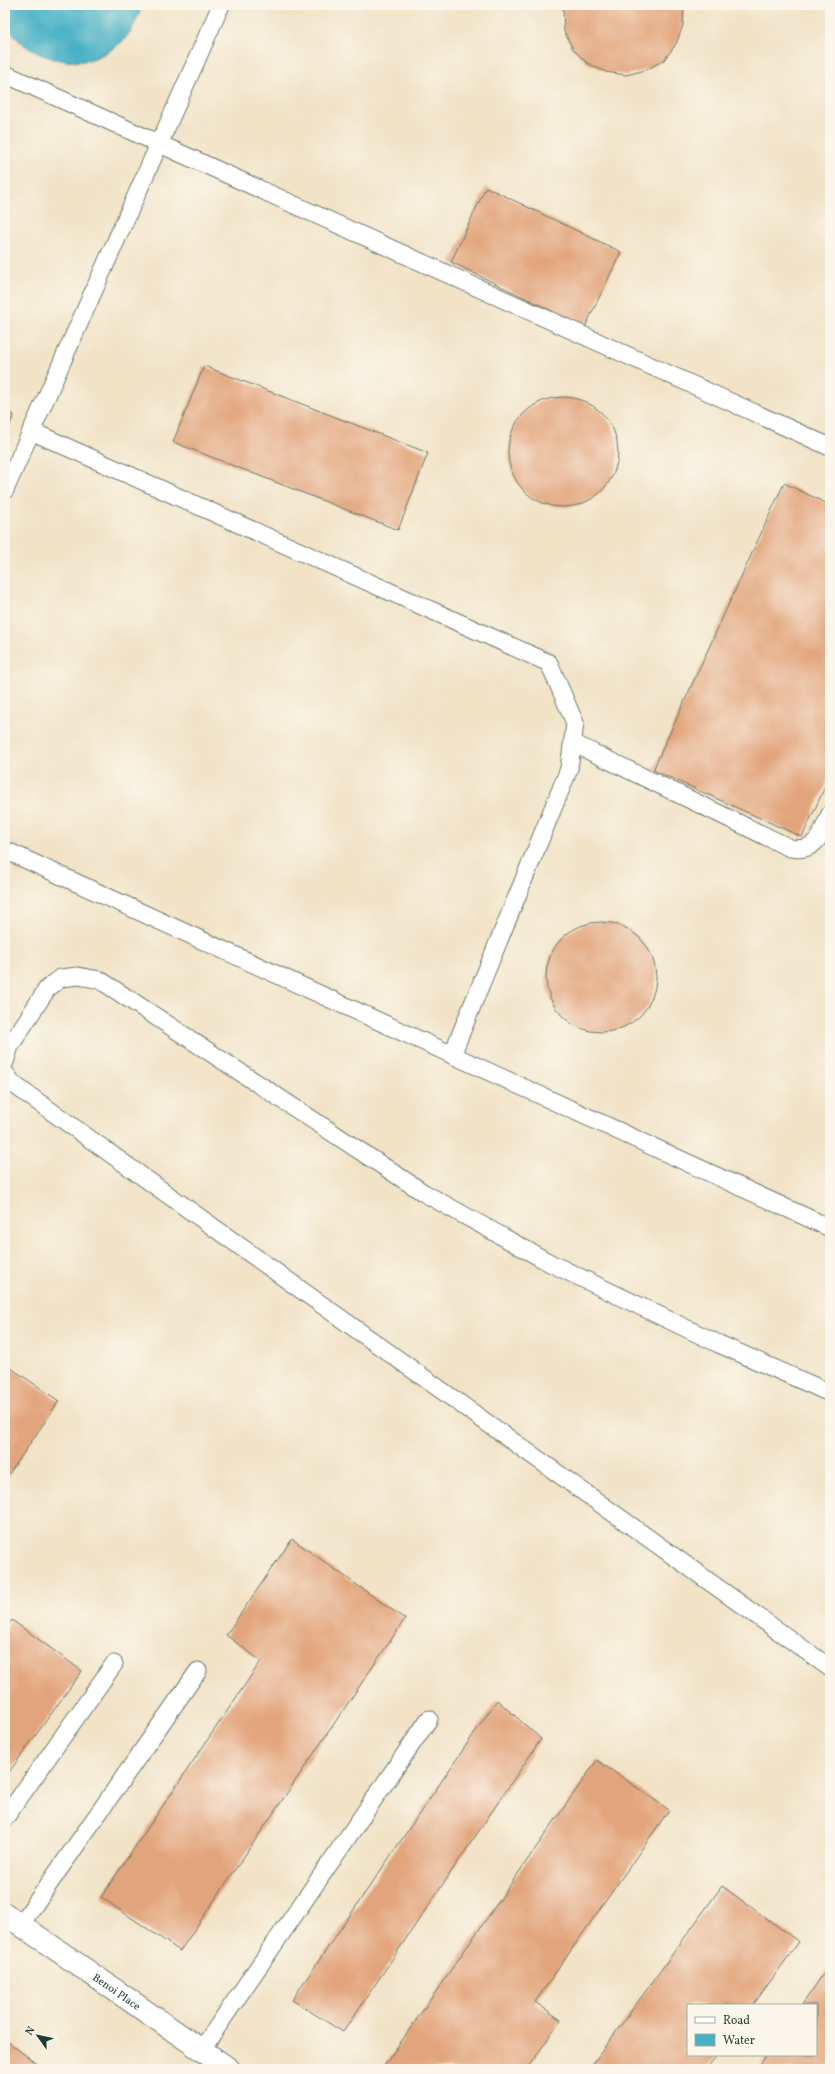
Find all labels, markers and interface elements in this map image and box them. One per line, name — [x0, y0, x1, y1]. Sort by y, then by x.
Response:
street label: Benoi Place — [89, 1971, 143, 2015]
legend — [687, 2004, 817, 2056]
text: Road — [723, 2013, 750, 2029]
north arrow — [18, 2016, 58, 2056]
text: N — [22, 2024, 39, 2039]
text: Water — [723, 2033, 755, 2049]

